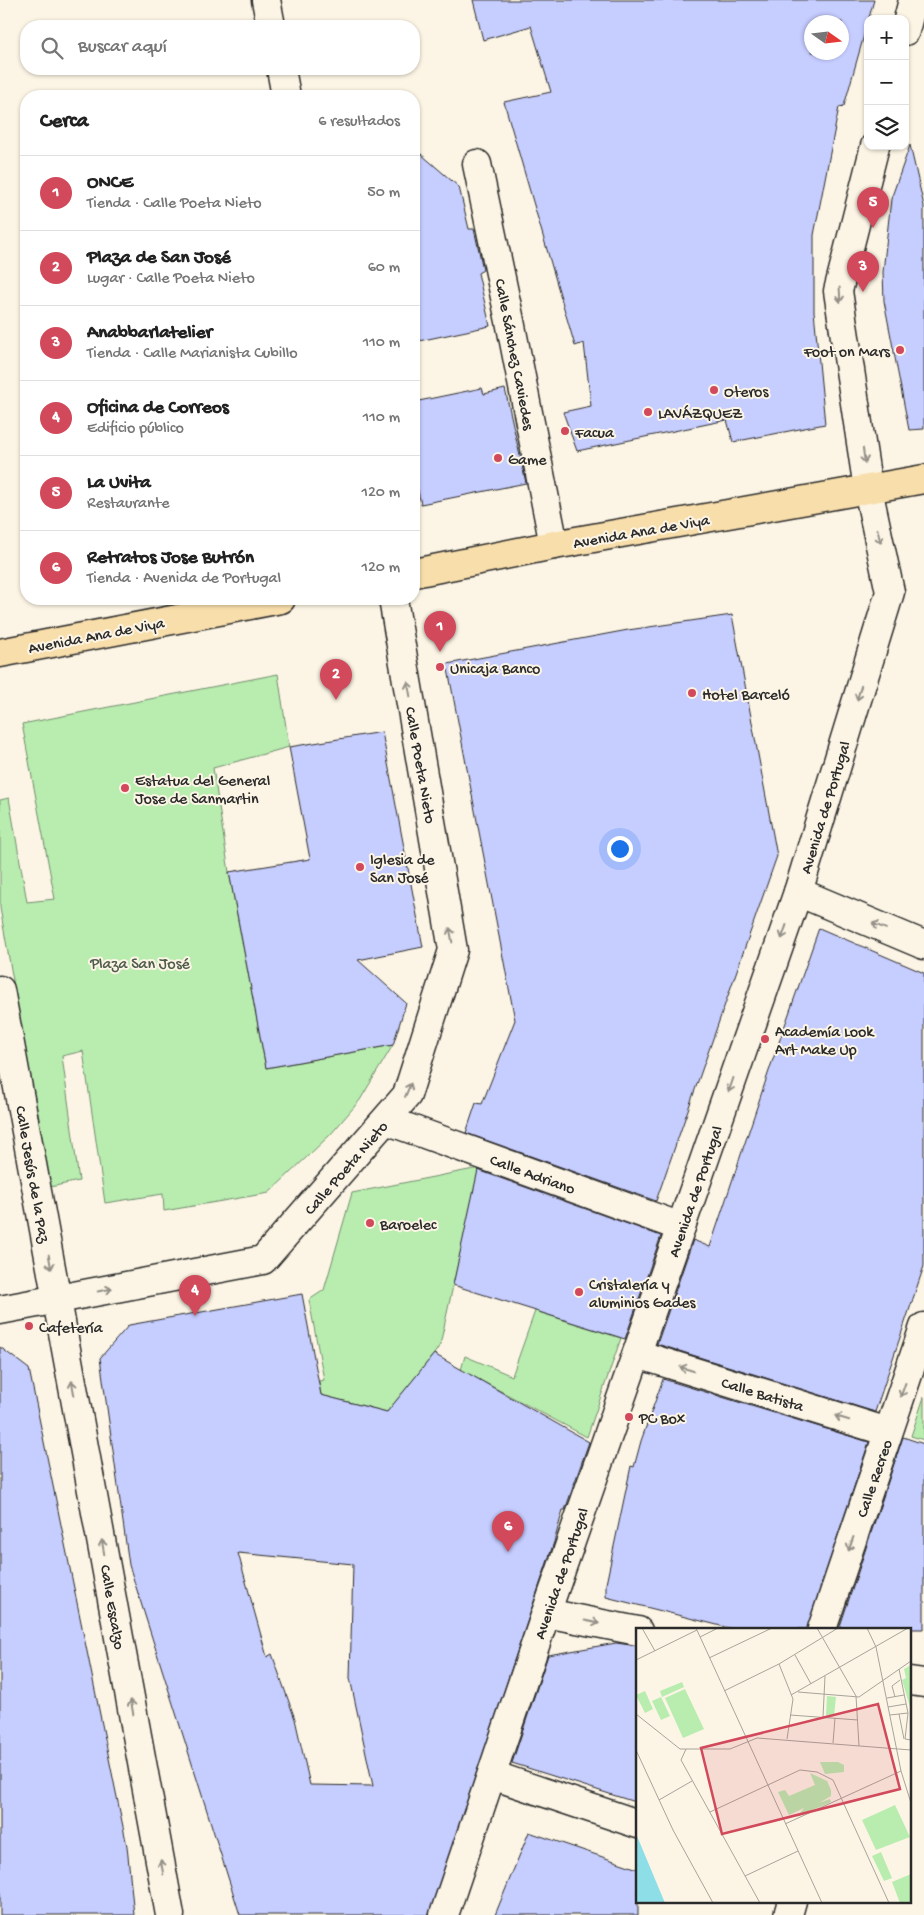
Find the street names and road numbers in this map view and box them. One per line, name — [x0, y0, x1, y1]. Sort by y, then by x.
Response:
street label: Calle Sánchez Caviedes — [489, 277, 537, 433]
street label: Avenida Ana de Viya — [572, 512, 712, 555]
street label: Avenida Ana de Viya — [27, 615, 167, 660]
street label: Calle Poeta Nieto — [399, 706, 438, 825]
street label: Avenida de Portugal — [798, 739, 857, 877]
street label: Calle Jesús de la Paz — [9, 1105, 52, 1246]
street label: Calle Poeta Nieto — [302, 1118, 394, 1220]
street label: Avenida de Portugal — [666, 1124, 729, 1260]
street label: Calle Adriano — [487, 1152, 577, 1201]
street label: Calle Batista — [719, 1375, 806, 1418]
street label: Calle Recreo — [854, 1438, 898, 1521]
street label: Avenida de Portugal — [532, 1506, 595, 1642]
street label: Calle Escalzo — [94, 1564, 127, 1651]

